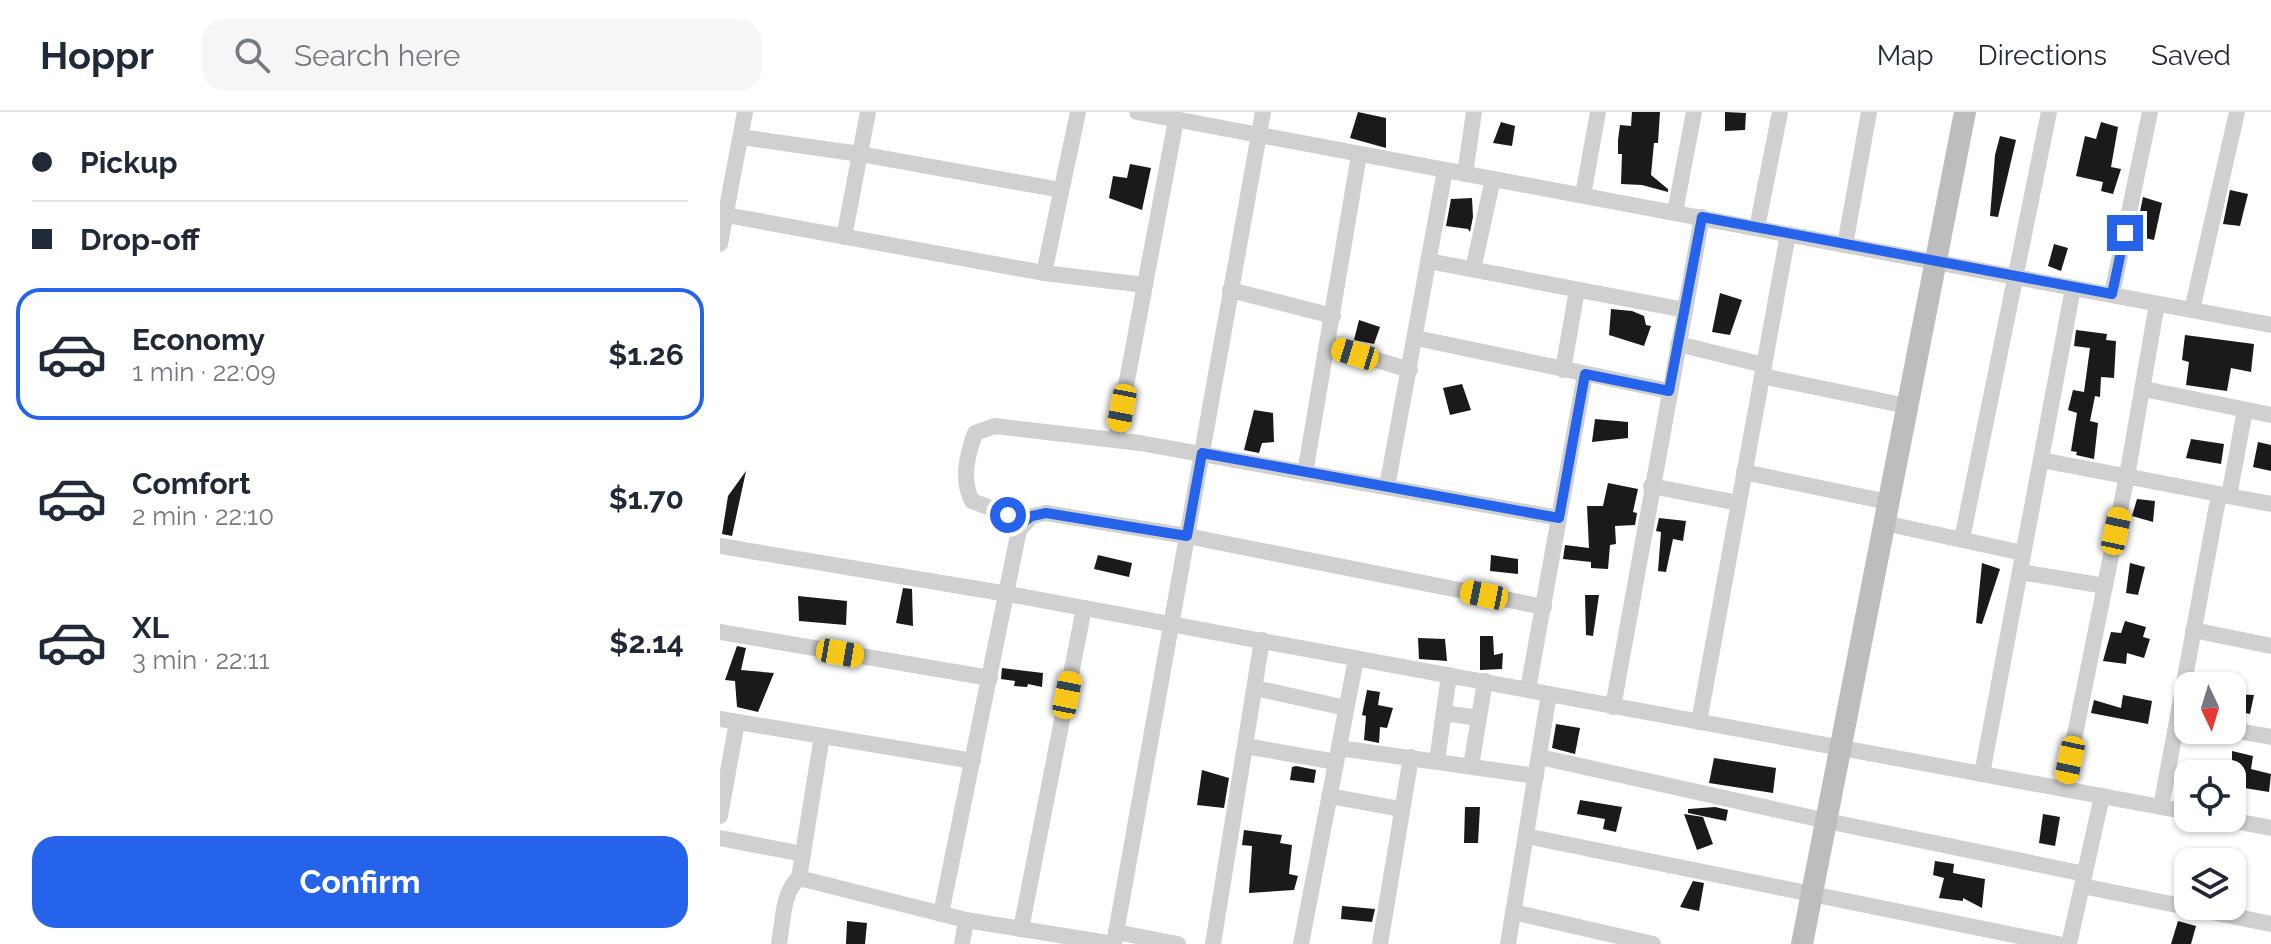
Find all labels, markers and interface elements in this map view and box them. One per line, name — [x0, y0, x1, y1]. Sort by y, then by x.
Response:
search box — [202, 19, 762, 91]
text: Hoppr — [40, 33, 154, 78]
icon: search — [230, 33, 274, 77]
text: Search here — [294, 38, 460, 73]
text: Map — [1877, 39, 1934, 72]
text: Directions — [1978, 39, 2107, 72]
text: Saved — [2151, 39, 2231, 72]
text: Pickup — [80, 145, 178, 180]
route end — [2107, 215, 2143, 251]
text: Drop-off — [80, 222, 200, 257]
icon: car — [36, 318, 108, 390]
text: Economy — [132, 322, 265, 357]
car — [1329, 336, 1381, 372]
text: $1.26 — [608, 337, 684, 372]
text: 1 min · 22:09 — [132, 357, 276, 387]
car — [1106, 382, 1138, 434]
icon: car — [36, 462, 108, 534]
text: Comfort — [132, 466, 251, 501]
text: $1.70 — [609, 481, 684, 516]
route start — [990, 497, 1026, 533]
text: 2 min · 22:10 — [132, 501, 274, 531]
car — [2099, 505, 2133, 557]
car — [1458, 579, 1510, 611]
icon: car — [36, 606, 108, 678]
text: XL — [132, 610, 169, 645]
text: $2.14 — [609, 625, 684, 660]
car — [814, 637, 866, 669]
text: 3 min · 22:11 — [132, 645, 270, 675]
car — [1051, 669, 1083, 721]
north arrow — [2174, 672, 2246, 744]
map controls — [2174, 672, 2246, 920]
car — [2053, 734, 2087, 786]
button: locate — [2174, 760, 2246, 832]
button: Confirm — [32, 836, 688, 928]
button: layers — [2174, 848, 2246, 920]

